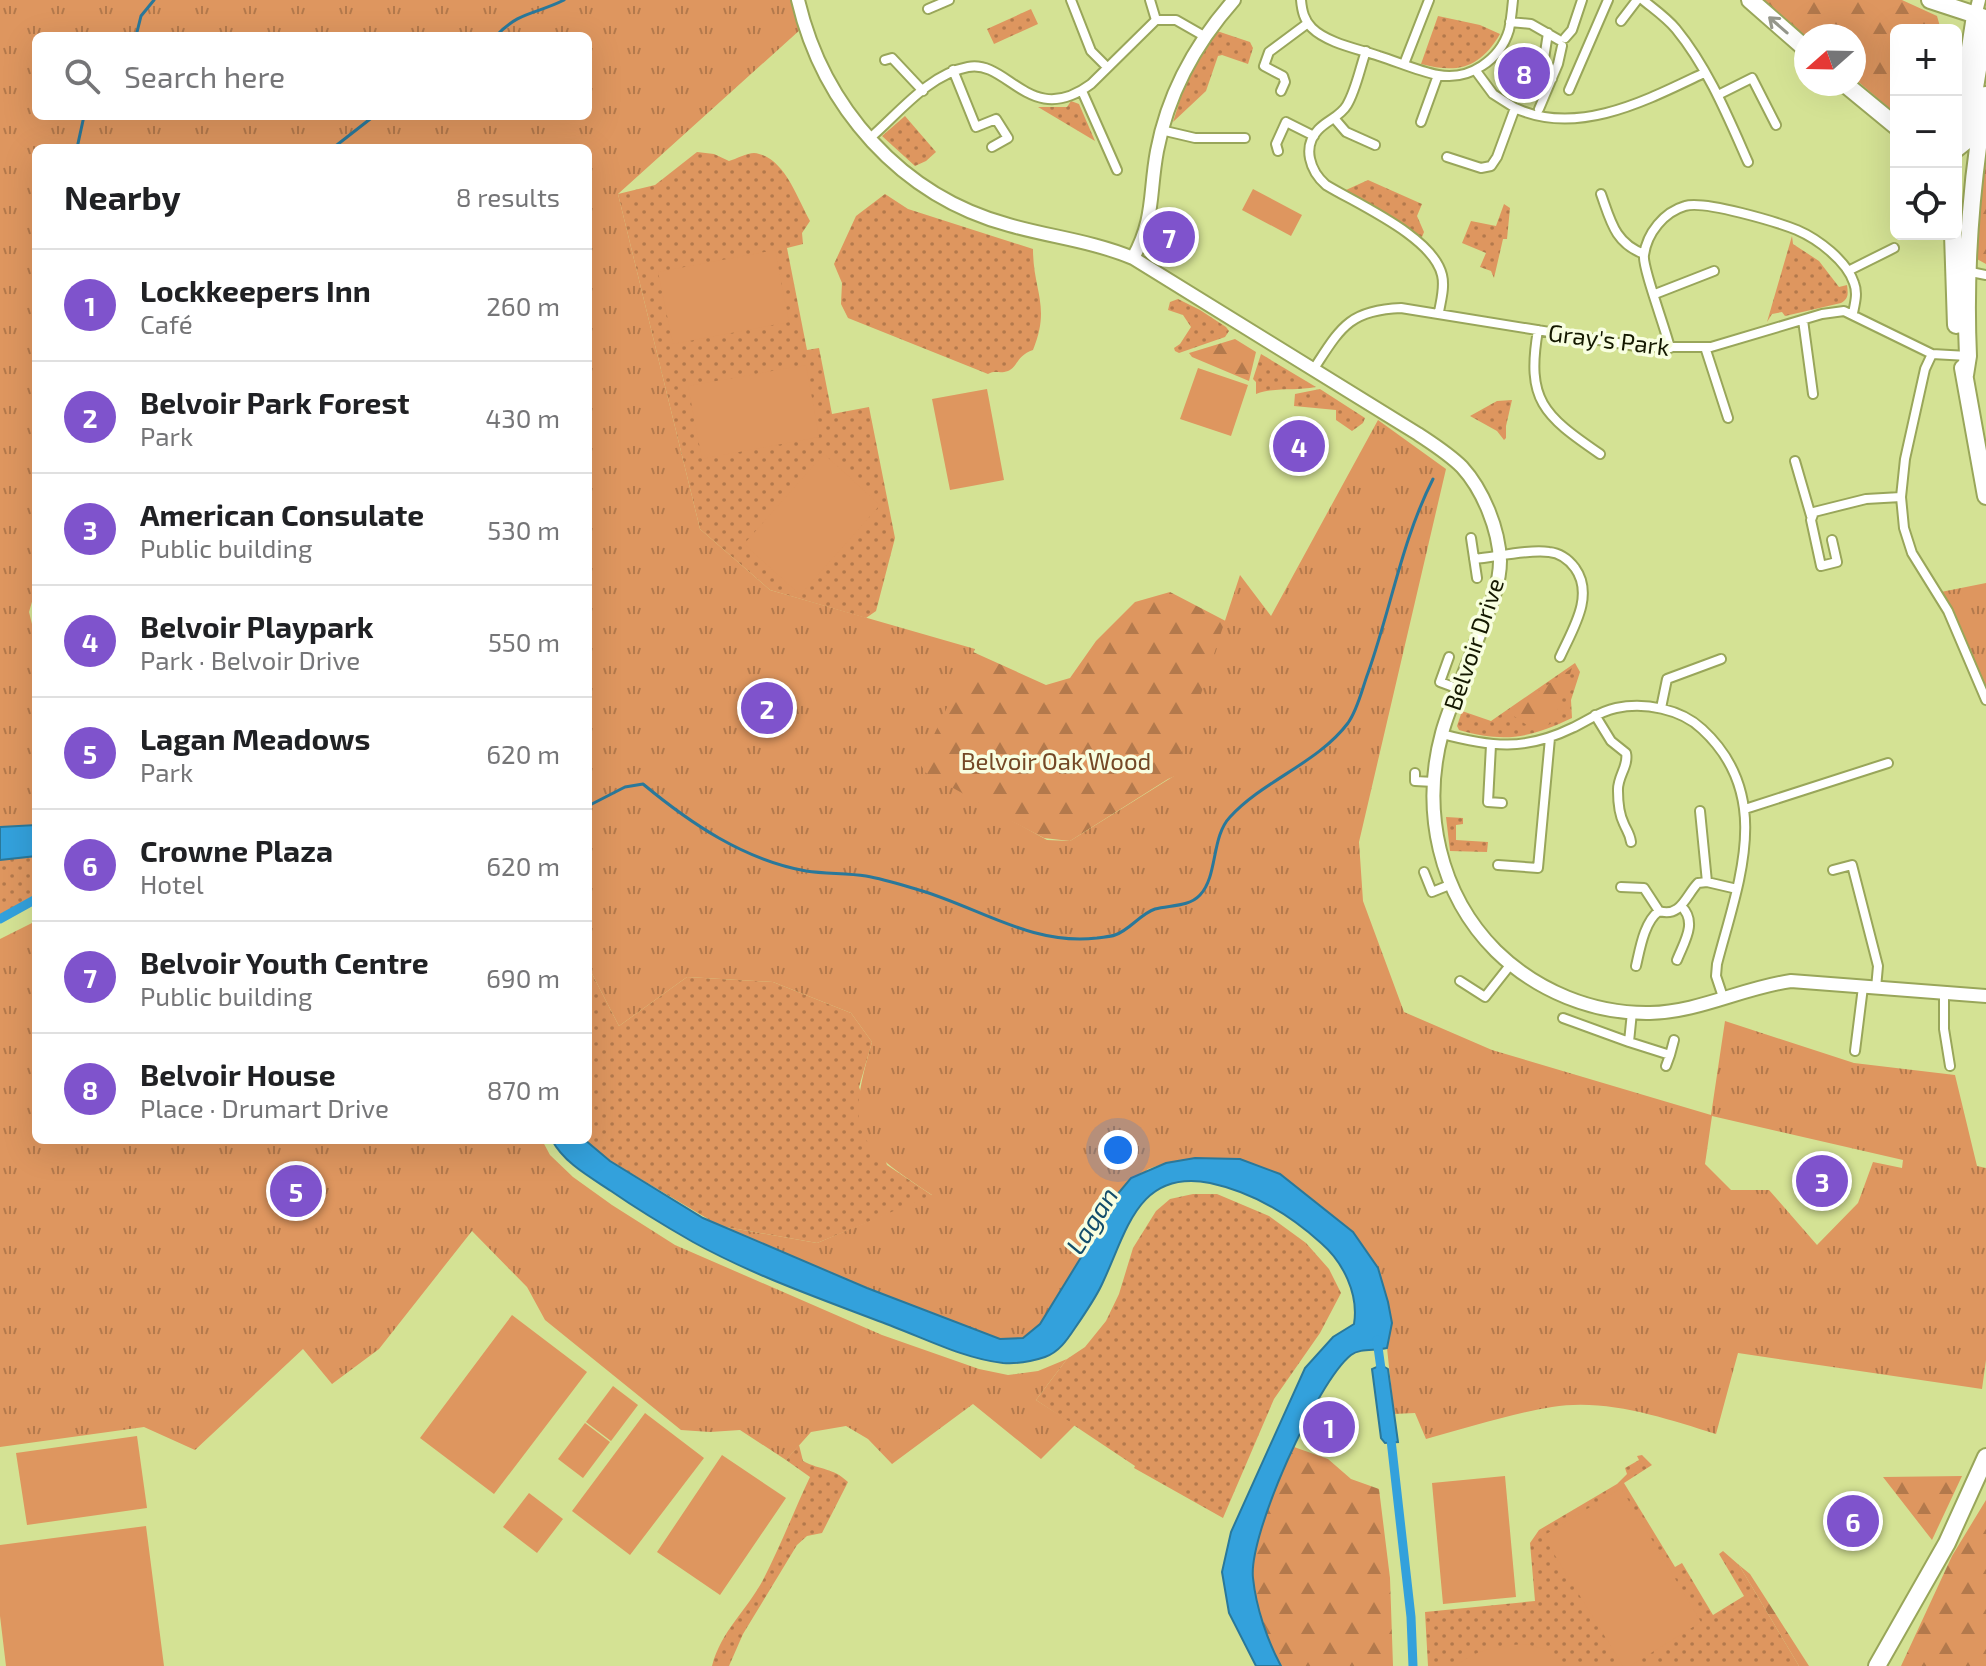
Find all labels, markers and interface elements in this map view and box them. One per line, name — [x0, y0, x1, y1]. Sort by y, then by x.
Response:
one-way arrow — [1769, 16, 1789, 34]
north arrow — [1794, 24, 1866, 96]
map controls — [1890, 24, 1962, 240]
button: + — [1890, 24, 1962, 96]
search box — [32, 32, 592, 120]
pin: 8 — [1498, 43, 1550, 103]
icon: search — [60, 54, 104, 98]
text: Search here — [124, 58, 285, 94]
button: − — [1890, 96, 1962, 168]
button: locate — [1890, 168, 1962, 240]
text: Nearby — [64, 176, 181, 217]
text: 8 results — [456, 181, 560, 212]
pin: 7 — [1143, 207, 1195, 267]
text: Lockkeepers Inn — [140, 272, 371, 308]
text: 1 — [84, 290, 96, 321]
text: 260 m — [486, 290, 560, 321]
text: Café — [140, 308, 193, 339]
street label: Gray's Park — [1547, 317, 1671, 361]
text: Belvoir Park Forest — [140, 384, 410, 420]
text: 2 — [82, 402, 98, 433]
text: 430 m — [485, 402, 560, 433]
pin: 4 — [1273, 416, 1325, 476]
text: Park — [140, 420, 193, 451]
text: American Consulate — [140, 496, 424, 532]
text: 3 — [83, 514, 97, 545]
text: 530 m — [487, 514, 560, 545]
text: Public building — [140, 532, 312, 563]
street label: Belvoir Drive — [1437, 574, 1509, 714]
text: Belvoir Playpark — [140, 608, 374, 644]
text: 4 — [82, 626, 98, 657]
text: 550 m — [488, 626, 560, 657]
text: Park · Belvoir Drive — [140, 644, 360, 675]
pin: 2 — [741, 678, 793, 738]
text: Lagan Meadows — [140, 720, 370, 756]
text: 5 — [83, 738, 97, 769]
text: 620 m — [486, 738, 560, 769]
park label: Belvoir Oak Wood — [961, 746, 1151, 775]
text: Park — [140, 756, 193, 787]
text: Crowne Plaza — [140, 832, 333, 868]
text: 6 — [82, 850, 98, 881]
text: 620 m — [486, 850, 560, 881]
text: Hotel — [140, 868, 204, 899]
text: Belvoir Youth Centre — [140, 944, 429, 980]
text: 7 — [83, 962, 97, 993]
text: 690 m — [486, 962, 560, 993]
text: Public building — [140, 980, 312, 1011]
text: Belvoir House — [140, 1056, 336, 1092]
text: 8 — [82, 1074, 98, 1105]
text: 870 m — [487, 1074, 560, 1105]
text: Place · Drumart Drive — [140, 1092, 389, 1123]
your location — [1098, 1130, 1138, 1170]
pin: 3 — [1796, 1151, 1848, 1211]
pin: 5 — [270, 1161, 322, 1221]
water label: Lagan — [1059, 1181, 1123, 1259]
pin: 1 — [1303, 1397, 1355, 1457]
pin: 6 — [1827, 1491, 1879, 1551]

